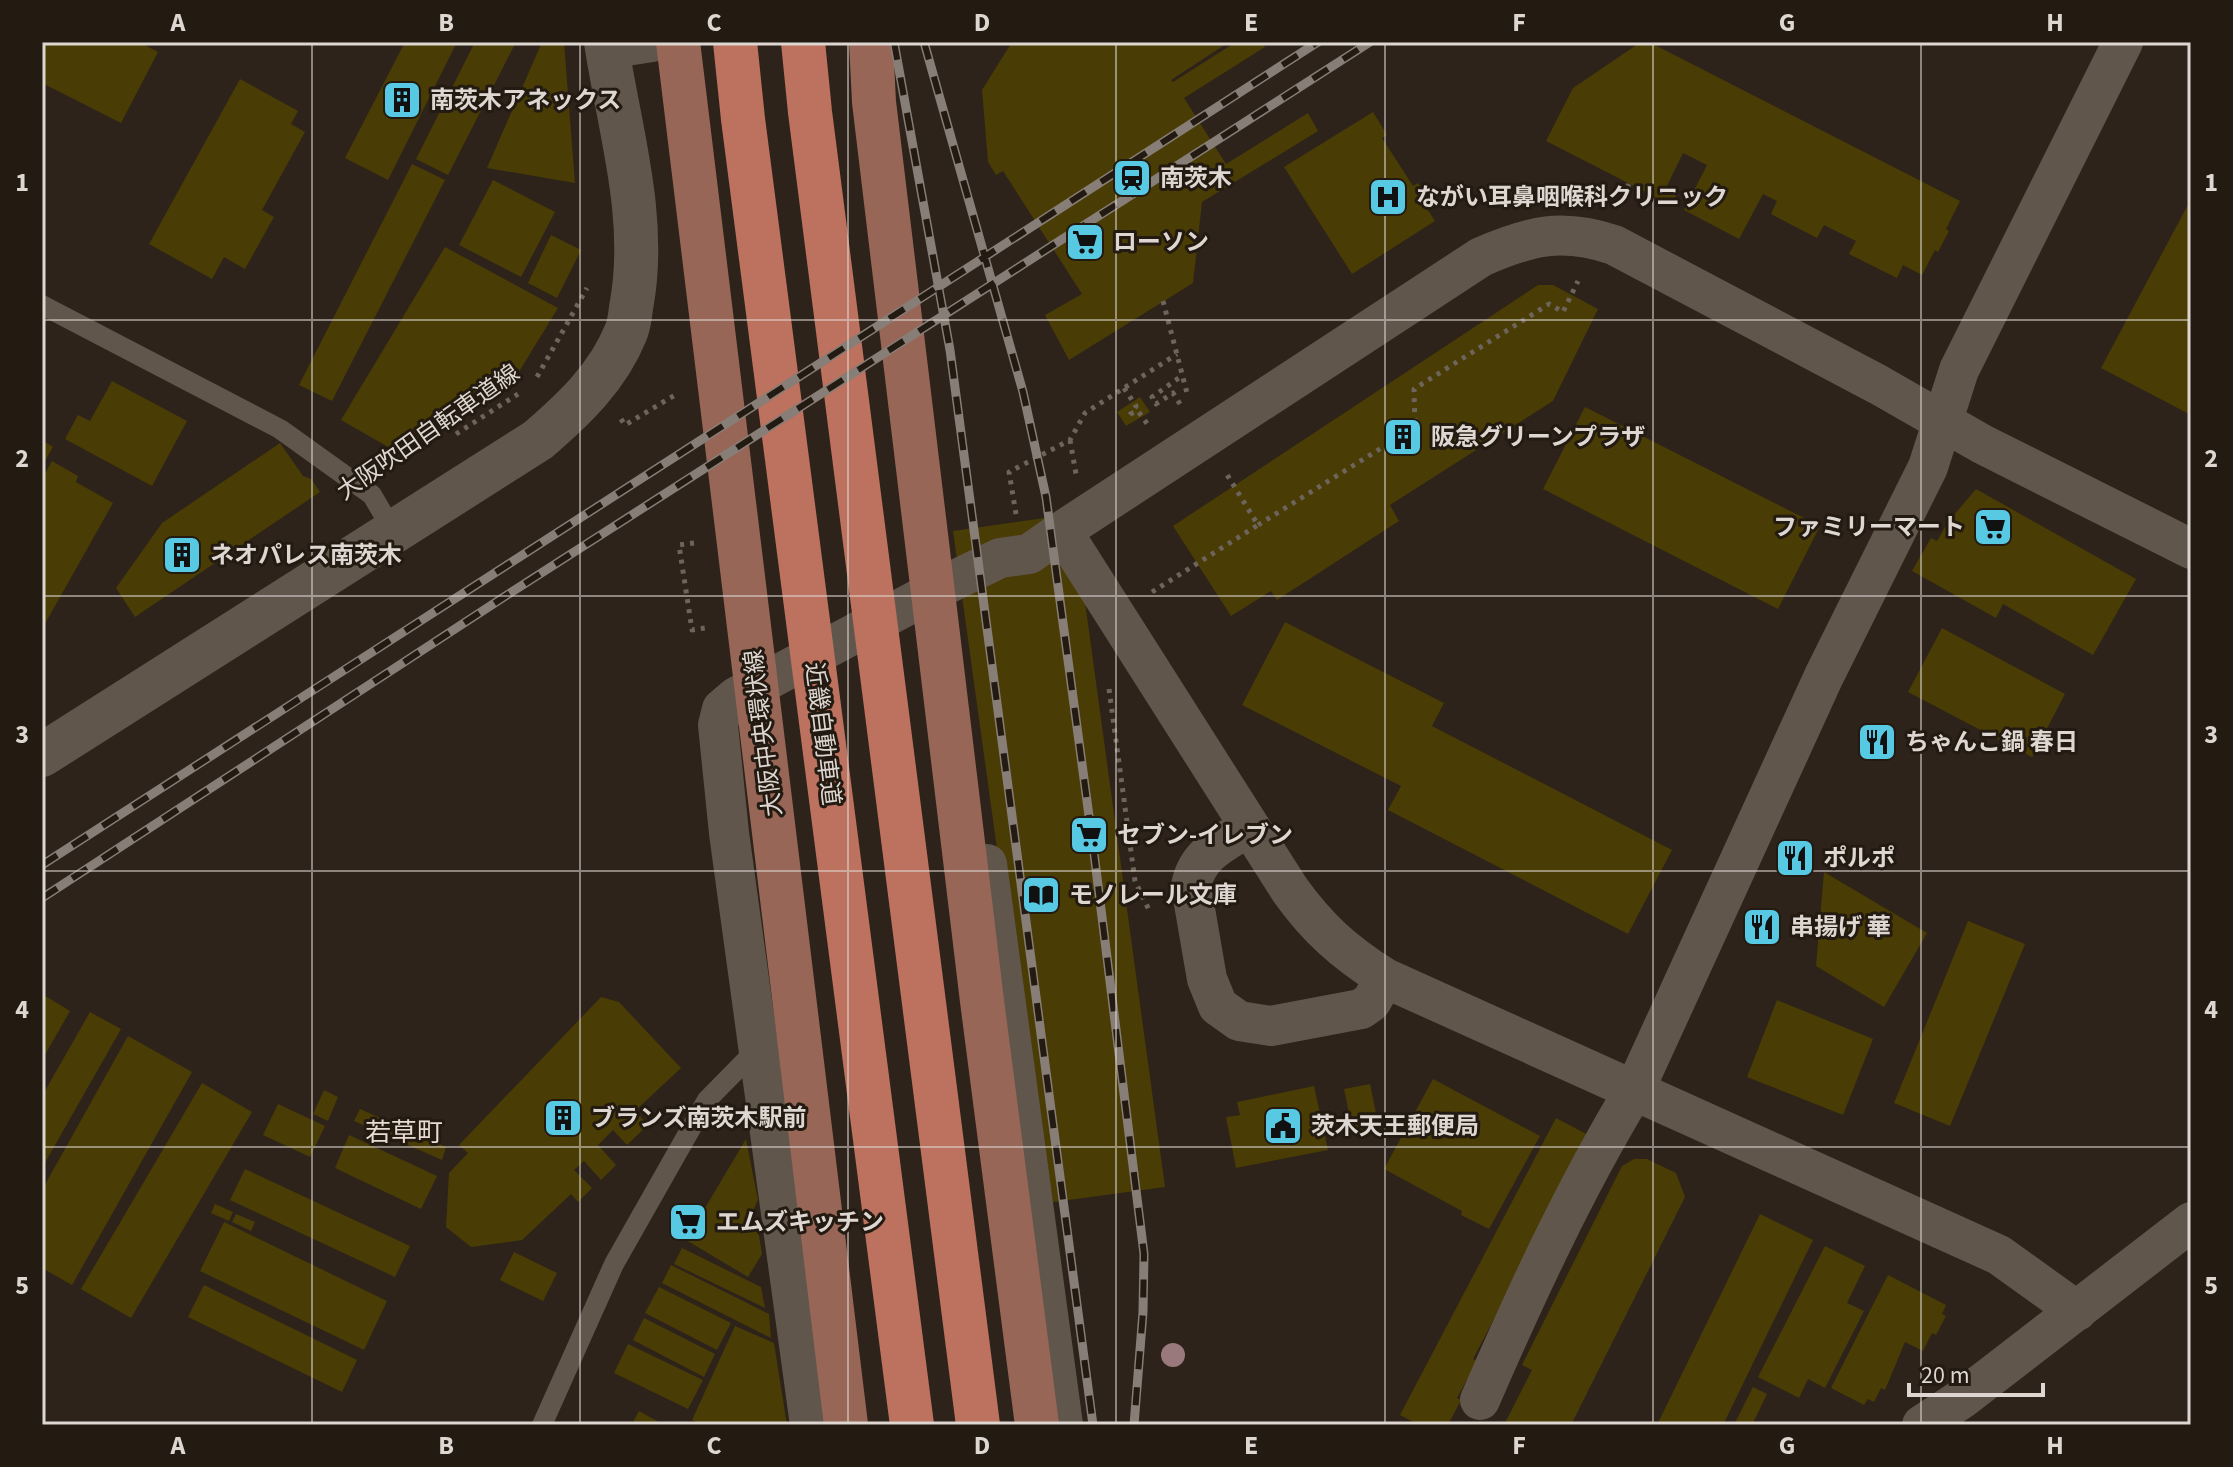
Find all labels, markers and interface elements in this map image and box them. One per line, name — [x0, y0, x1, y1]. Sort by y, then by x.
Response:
text: A — [170, 4, 187, 41]
text: B — [438, 4, 454, 41]
text: C — [706, 4, 722, 41]
text: D — [974, 4, 990, 41]
text: E — [1244, 4, 1258, 41]
text: F — [1512, 4, 1526, 41]
text: G — [1779, 4, 1795, 41]
text: H — [2046, 4, 2064, 41]
building icon: 南茨木アネックス — [381, 79, 423, 121]
place label: 南茨木アネックス — [430, 83, 621, 118]
station icon: 南茨木 — [1111, 157, 1153, 199]
place label: 南茨木 — [1160, 161, 1232, 196]
text: 1 — [15, 164, 29, 201]
text: 1 — [2204, 164, 2218, 201]
hospital icon: ながい耳鼻咽喉科クリニック — [1367, 176, 1409, 218]
place label: ながい耳鼻咽喉科クリニック — [1416, 180, 1728, 215]
supermarket icon: ローソン — [1064, 221, 1106, 263]
place label: ローソン — [1113, 225, 1209, 260]
street label: 大阪吹田自転車道線 — [330, 356, 527, 509]
building icon: 阪急グリーンプラザ — [1382, 416, 1424, 458]
place label: 阪急グリーンプラザ — [1431, 420, 1645, 455]
text: 2 — [15, 440, 29, 477]
text: 2 — [2204, 440, 2218, 477]
supermarket icon: ファミリーマート — [1972, 506, 2014, 548]
place label: ファミリーマート — [1773, 510, 1965, 545]
building icon: ネオパレス南茨木 — [161, 534, 203, 576]
place label: ネオパレス南茨木 — [210, 538, 402, 573]
street label: 大阪中央環状線 — [736, 647, 791, 818]
street label: 近畿自動車道 — [796, 660, 849, 808]
text: 3 — [15, 716, 29, 753]
text: 3 — [2204, 716, 2218, 753]
restaurant icon: ちゃんこ鍋 春日 — [1856, 721, 1898, 763]
place label: ちゃんこ鍋 春日 — [1905, 725, 2078, 760]
supermarket icon: セブン-イレブン — [1068, 814, 1110, 856]
place label: セブン-イレブン — [1117, 818, 1293, 853]
restaurant icon: ポルポ — [1774, 837, 1816, 879]
place label: ポルポ — [1823, 841, 1895, 876]
library icon: モノレール文庫 — [1020, 874, 1062, 916]
place label: モノレール文庫 — [1069, 878, 1237, 913]
restaurant icon: 串揚げ 華 — [1741, 906, 1783, 948]
place label: 串揚げ 華 — [1790, 910, 1891, 945]
text: 4 — [15, 991, 29, 1028]
text: 4 — [2204, 991, 2218, 1028]
building icon: ブランズ南茨木駅前 — [542, 1097, 584, 1139]
place label: ブランズ南茨木駅前 — [591, 1101, 807, 1136]
public building icon: 茨木天王郵便局 — [1262, 1105, 1304, 1147]
place label: 茨木天王郵便局 — [1311, 1109, 1479, 1144]
district label: 若草町 — [365, 1114, 443, 1151]
supermarket icon: エムズキッチン — [667, 1201, 709, 1243]
place label: エムズキッチン — [716, 1205, 884, 1240]
text: 5 — [15, 1267, 29, 1304]
text: 5 — [2204, 1267, 2218, 1304]
scale bar — [1909, 1347, 2043, 1397]
text: 20 m — [1921, 1358, 1970, 1393]
text: A — [170, 1427, 187, 1464]
text: B — [438, 1427, 454, 1464]
text: C — [706, 1427, 722, 1464]
text: D — [974, 1427, 990, 1464]
text: E — [1244, 1427, 1258, 1464]
text: F — [1512, 1427, 1526, 1464]
text: G — [1779, 1427, 1795, 1464]
text: H — [2046, 1427, 2064, 1464]

